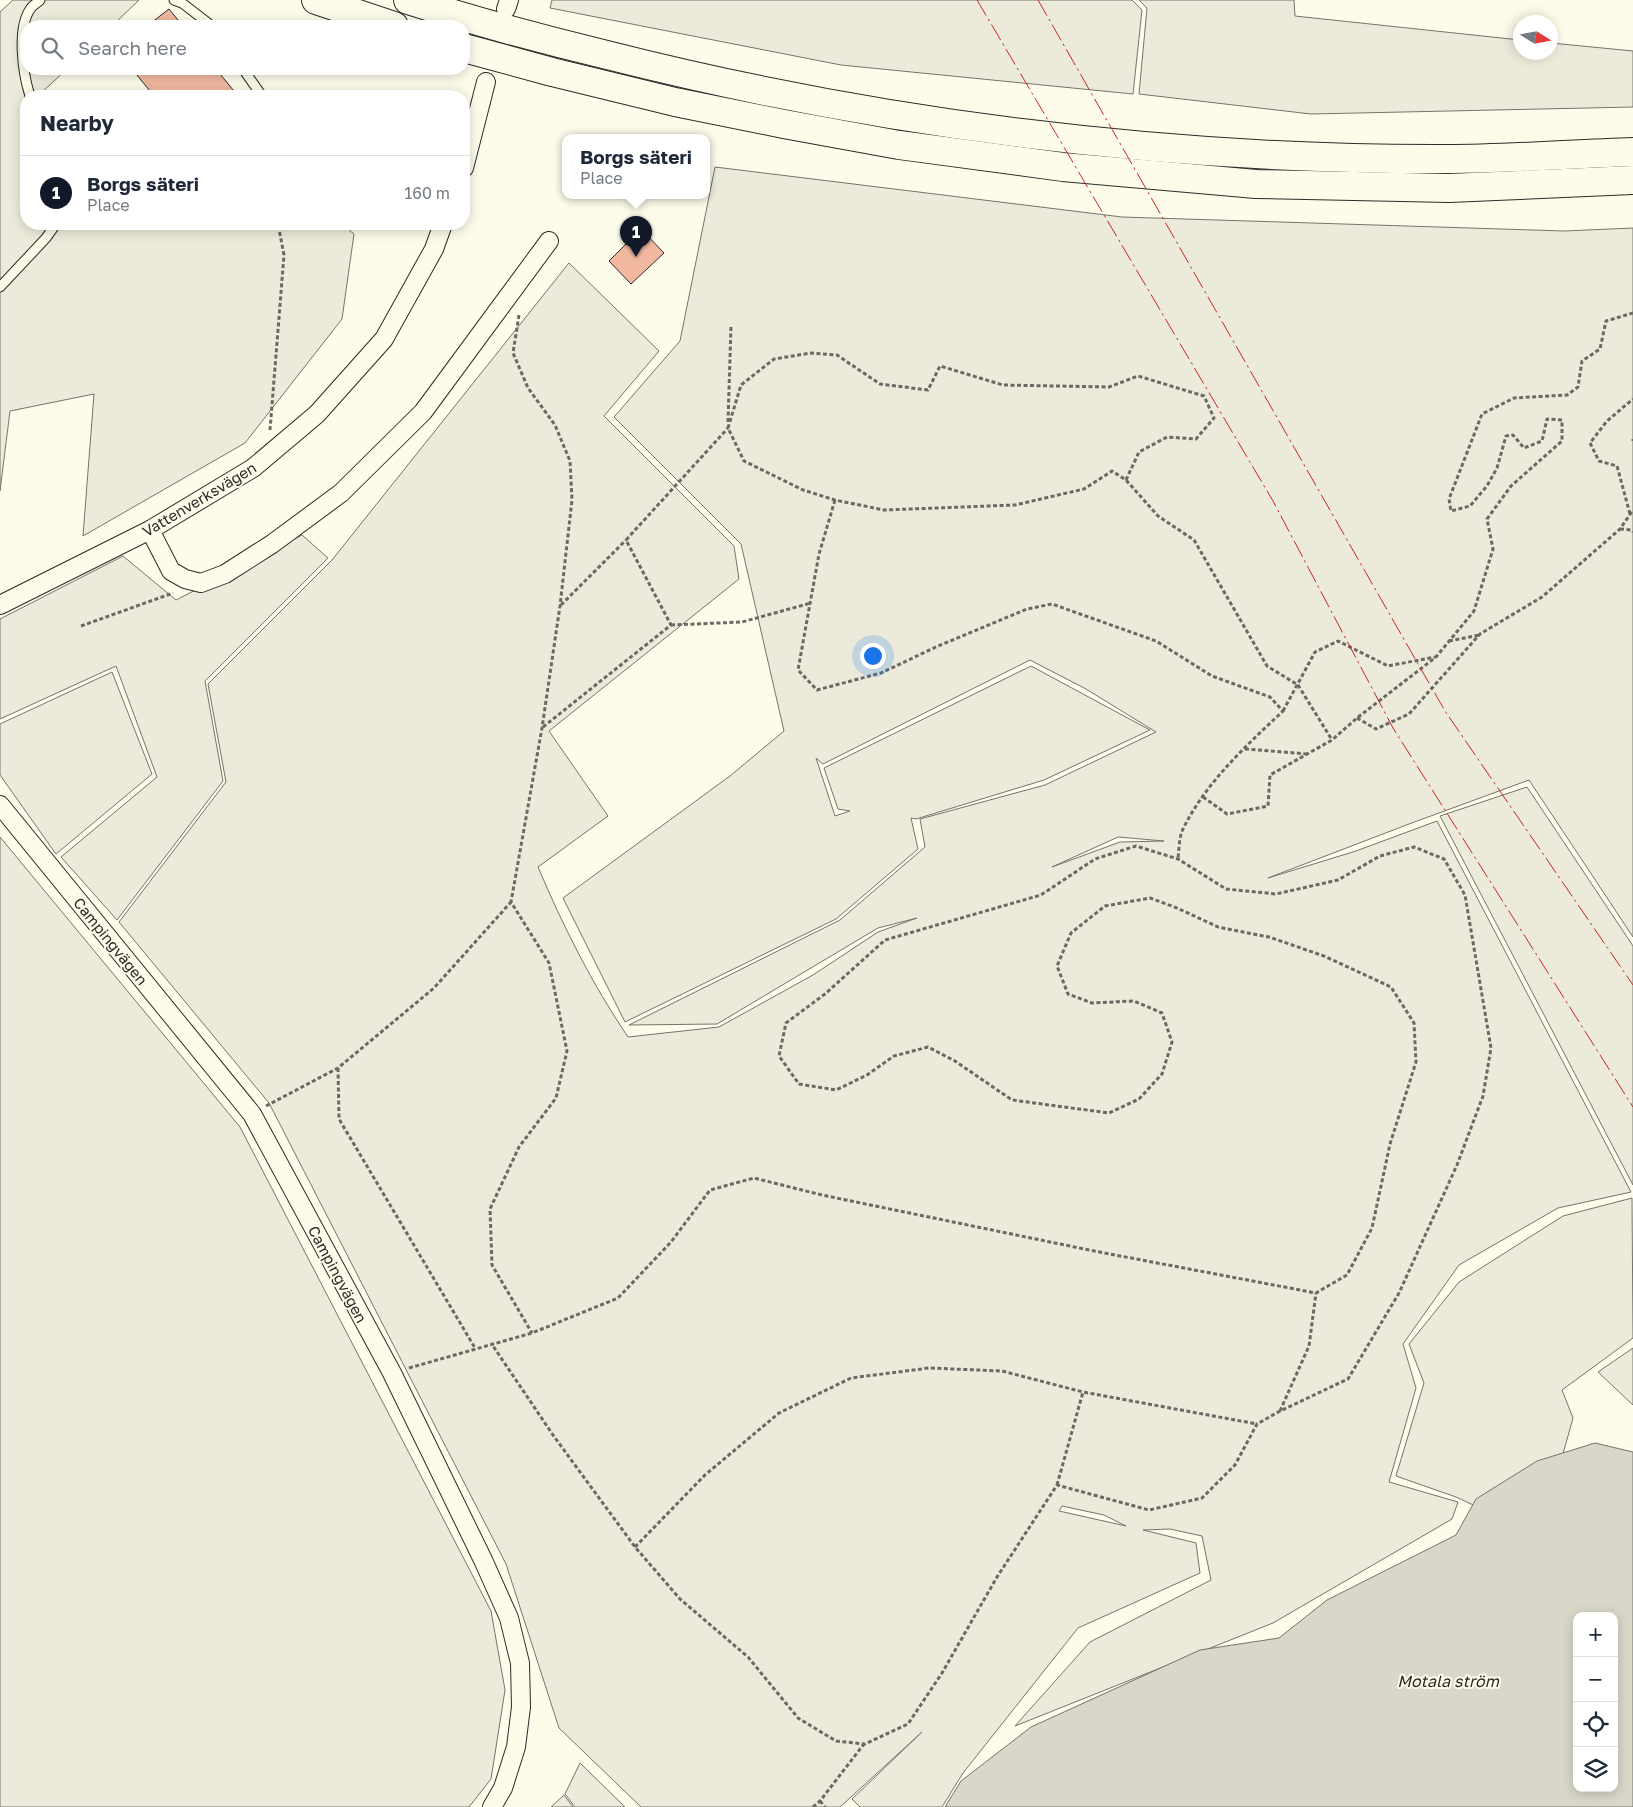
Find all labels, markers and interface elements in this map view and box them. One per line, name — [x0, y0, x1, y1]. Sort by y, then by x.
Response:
north arrow — [1513, 15, 1558, 60]
search box — [20, 20, 470, 75]
icon: search — [38, 34, 66, 62]
text: Search here — [78, 36, 187, 59]
text: Nearby — [40, 110, 114, 136]
popup — [562, 134, 710, 199]
text: Borgs säteri — [580, 145, 692, 168]
text: Place — [580, 168, 623, 188]
text: Borgs säteri — [87, 172, 199, 195]
text: 1 — [52, 183, 60, 203]
text: 160 m — [404, 183, 450, 203]
text: Place — [87, 195, 130, 215]
pin: 1 — [620, 216, 652, 257]
street label: Vattenverksvägen — [139, 458, 259, 540]
your location — [860, 643, 886, 669]
street label: Campingvägen — [70, 894, 152, 988]
street label: Campingvägen — [305, 1222, 371, 1326]
map controls — [1573, 1612, 1618, 1792]
button: + — [1573, 1612, 1618, 1657]
button: − — [1573, 1657, 1618, 1702]
water label: Motala ström — [1397, 1671, 1500, 1691]
button: locate — [1573, 1702, 1618, 1747]
button: layers — [1573, 1747, 1618, 1792]

